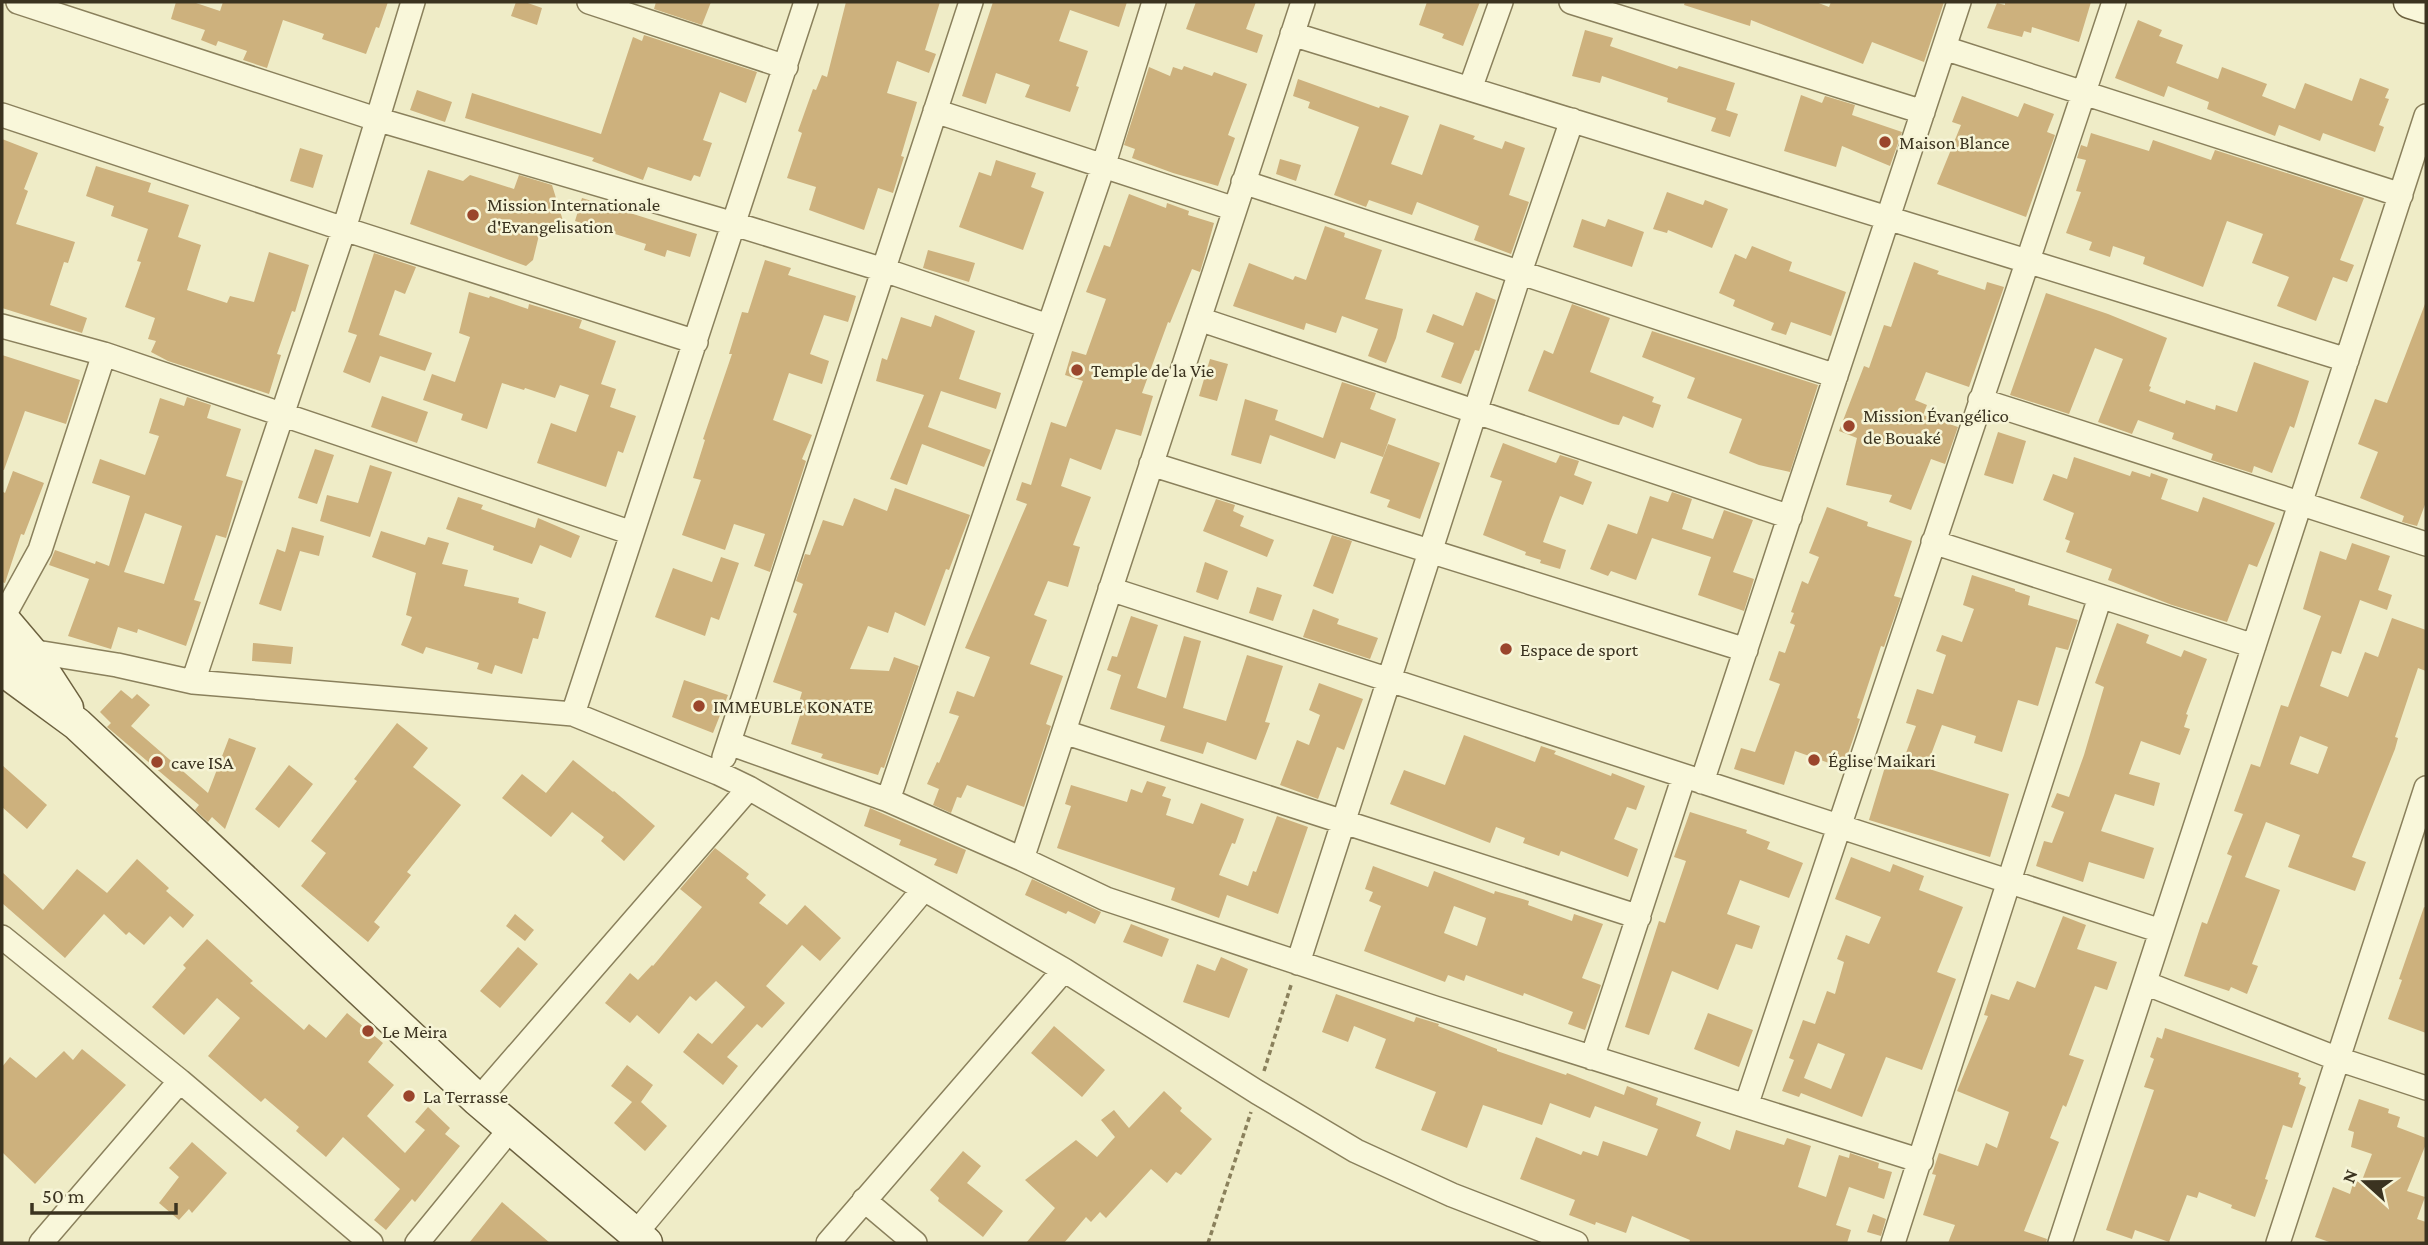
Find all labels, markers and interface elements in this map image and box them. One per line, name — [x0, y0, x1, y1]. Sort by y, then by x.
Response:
place label: Maison Blance — [1899, 132, 2010, 153]
marker: Maison Blance — [1877, 134, 1893, 150]
place label: Mission Internationale d'Evangelisation — [487, 194, 660, 237]
marker: Mission Internationale d'Evangelisation — [465, 207, 481, 223]
place label: Temple de la Vie — [1091, 360, 1214, 381]
marker: Temple de la Vie — [1069, 362, 1085, 378]
place label: Mission Évangélico de Bouaké — [1863, 405, 2009, 448]
marker: Mission Évangélico de Bouaké — [1841, 418, 1857, 434]
place label: Espace de sport — [1520, 639, 1639, 660]
marker: Espace de sport — [1498, 641, 1514, 657]
place label: IMMEUBLE KONATE — [713, 696, 873, 717]
marker: IMMEUBLE KONATE — [691, 698, 707, 714]
place label: Église Maikari — [1828, 750, 1936, 771]
place label: cave ISA — [171, 752, 234, 773]
marker: Église Maikari — [1806, 752, 1822, 768]
marker: cave ISA — [149, 754, 165, 770]
place label: Le Meira — [382, 1021, 448, 1042]
marker: Le Meira — [360, 1023, 376, 1039]
place label: La Terrasse — [423, 1086, 508, 1107]
marker: La Terrasse — [401, 1088, 417, 1104]
north arrow — [2330, 1147, 2400, 1217]
text: N — [2337, 1166, 2362, 1186]
scale bar — [32, 1172, 175, 1216]
text: 50 m — [42, 1184, 85, 1208]

